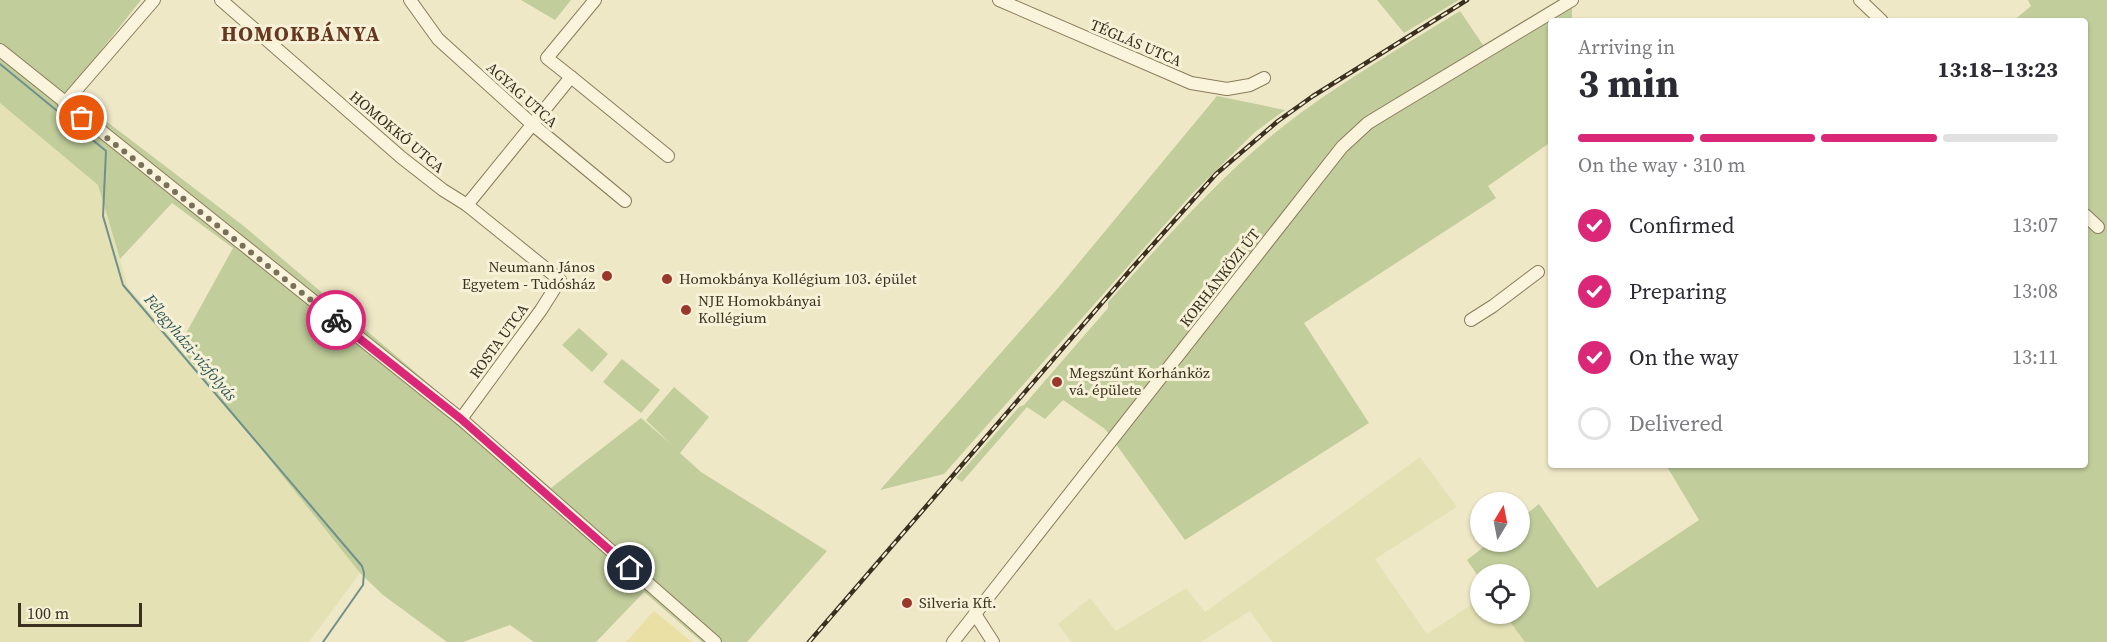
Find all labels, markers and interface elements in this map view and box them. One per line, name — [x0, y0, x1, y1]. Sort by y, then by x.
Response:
street label: TÉGLÁS UTCA — [1087, 14, 1185, 71]
district label: HOMOKBÁNYA — [221, 19, 381, 48]
text: Arriving in — [1578, 33, 1675, 61]
text: 13:18–13:23 — [1938, 54, 2058, 84]
street label: AGYAG UTCA — [482, 57, 563, 132]
text: 3 min — [1578, 57, 1679, 110]
street label: HOMOKKŐ UTCA — [345, 86, 449, 178]
pin — [56, 92, 107, 143]
icon: bag — [65, 101, 98, 134]
text: On the way · 310 m — [1578, 151, 1745, 179]
icon: check — [1578, 209, 1611, 242]
text: Confirmed — [1629, 210, 1734, 240]
text: 13:07 — [2012, 211, 2058, 239]
street label: KORHÁNKÖZI ÚT — [1175, 224, 1265, 331]
place label: Neumann János Egyetem - Tudósház — [462, 256, 595, 294]
place label: Homokbánya Kollégium 103. épület — [679, 268, 917, 289]
marker: Neumann János Egyetem - Tudósház — [600, 269, 614, 283]
marker: Homokbánya Kollégium 103. épület — [660, 272, 674, 286]
icon: check — [1578, 275, 1611, 308]
text: Preparing — [1629, 276, 1726, 306]
text: 13:08 — [2012, 277, 2058, 305]
water label: Félegyházi-vízfolyás — [139, 288, 242, 405]
courier — [306, 290, 366, 350]
place label: NJE Homokbányai Kollégium — [698, 290, 821, 328]
street label: ROSTA UTCA — [464, 299, 533, 383]
marker: NJE Homokbányai Kollégium — [679, 303, 693, 317]
icon: bike — [320, 304, 353, 337]
icon: check — [1578, 341, 1611, 374]
text: On the way — [1629, 342, 1738, 372]
text: 13:11 — [2012, 343, 2058, 371]
place label: Megszűnt Korhánköz vá. épülete — [1069, 362, 1210, 400]
marker: Megszűnt Korhánköz vá. épülete — [1050, 375, 1064, 389]
text: Delivered — [1629, 408, 1723, 438]
north arrow — [1470, 492, 1530, 552]
map controls — [1470, 492, 1530, 624]
pin — [604, 542, 655, 593]
icon: home — [613, 551, 646, 584]
button: locate — [1470, 564, 1530, 624]
place label: Silveria Kft. — [919, 592, 997, 613]
marker: Silveria Kft. — [900, 596, 914, 610]
scale bar — [18, 600, 142, 628]
text: 100 m — [27, 602, 69, 624]

